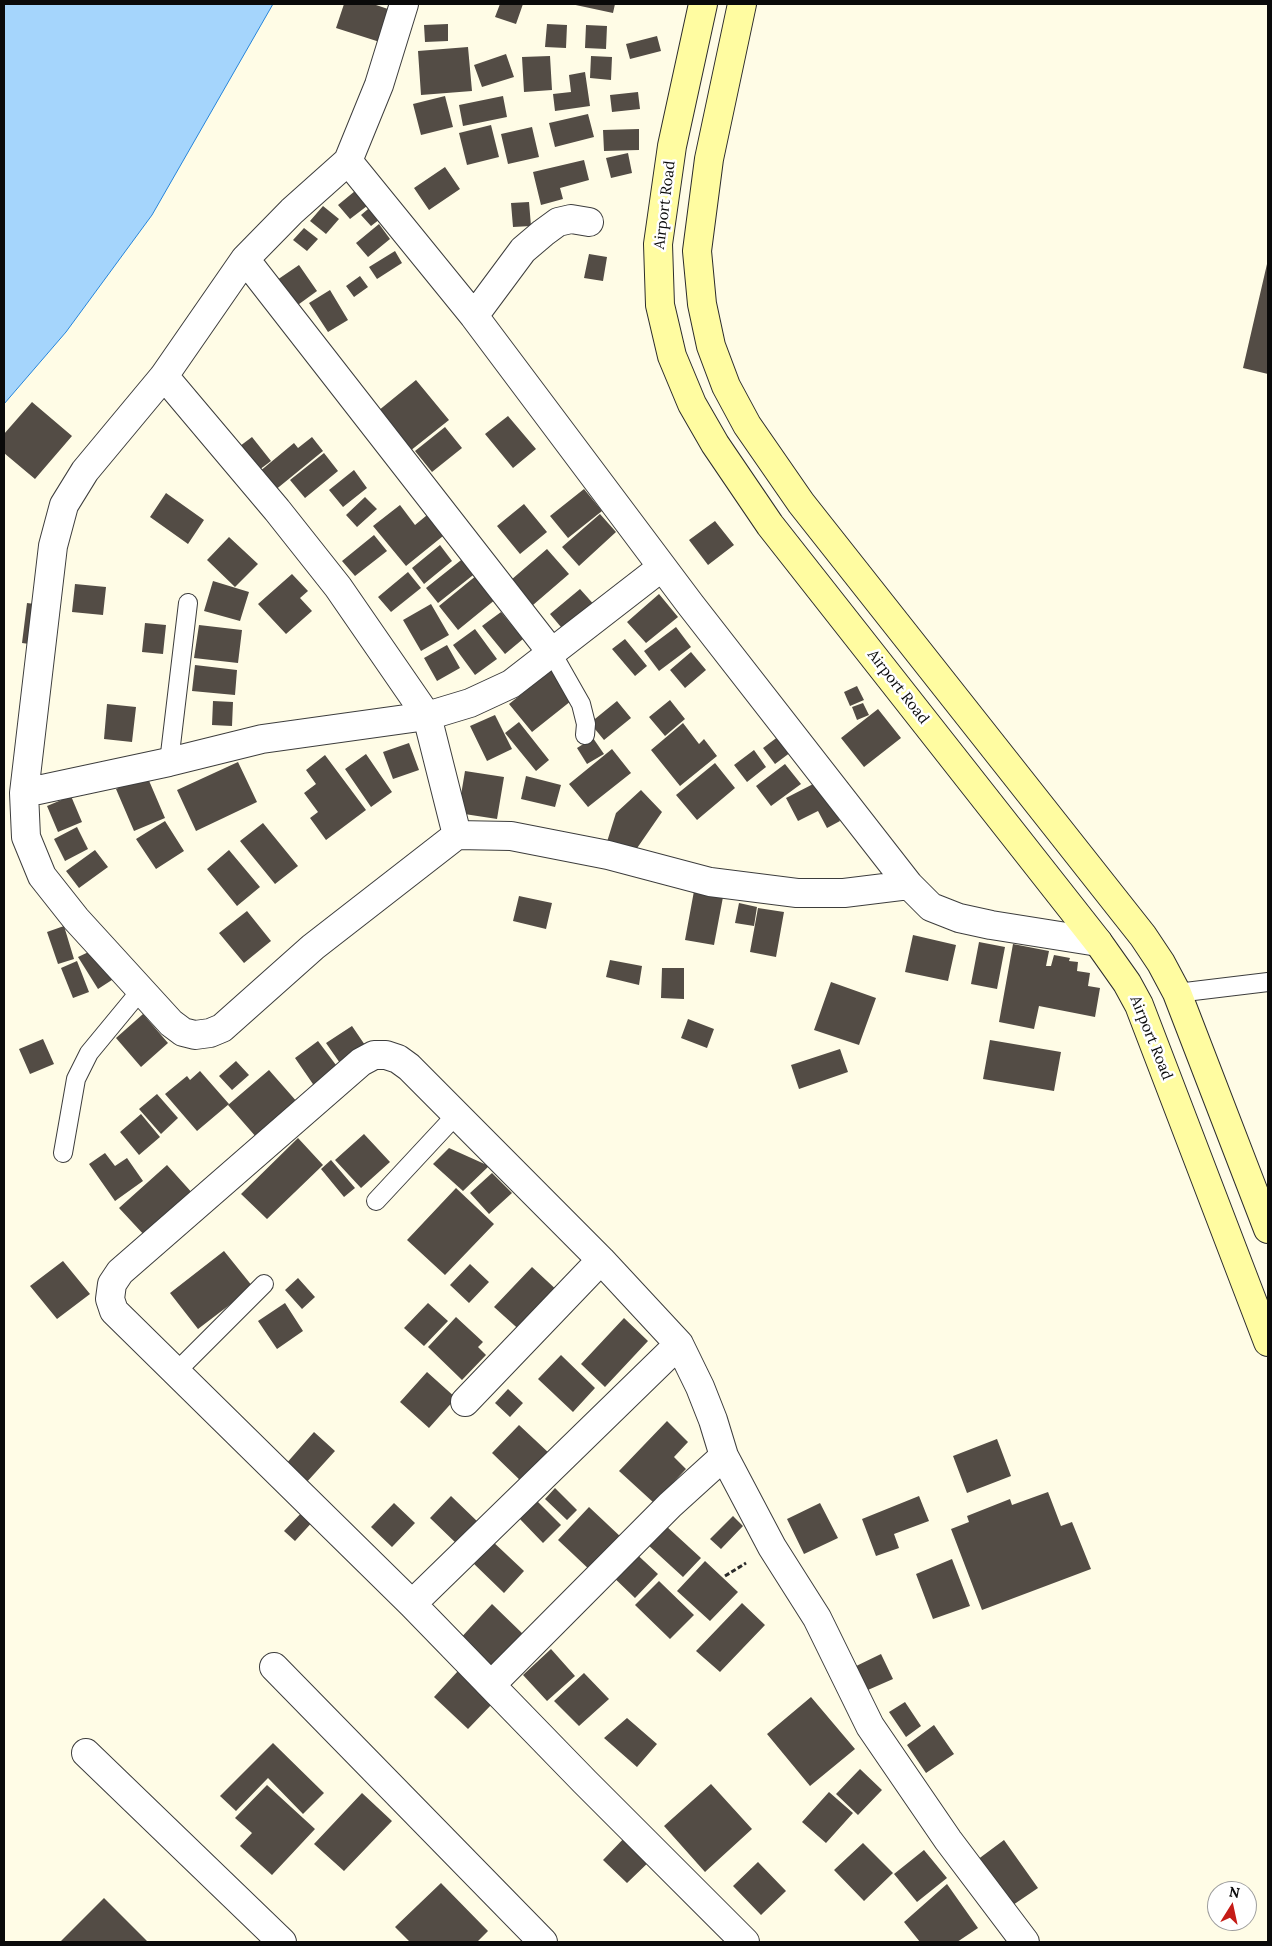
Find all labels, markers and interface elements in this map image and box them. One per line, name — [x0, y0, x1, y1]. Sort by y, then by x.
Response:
street label: Airport Road — [651, 160, 679, 250]
street label: Airport Road — [864, 646, 932, 728]
street label: Airport Road — [1126, 993, 1176, 1083]
north arrow — [1207, 1881, 1257, 1931]
text: N — [1228, 1882, 1241, 1902]

